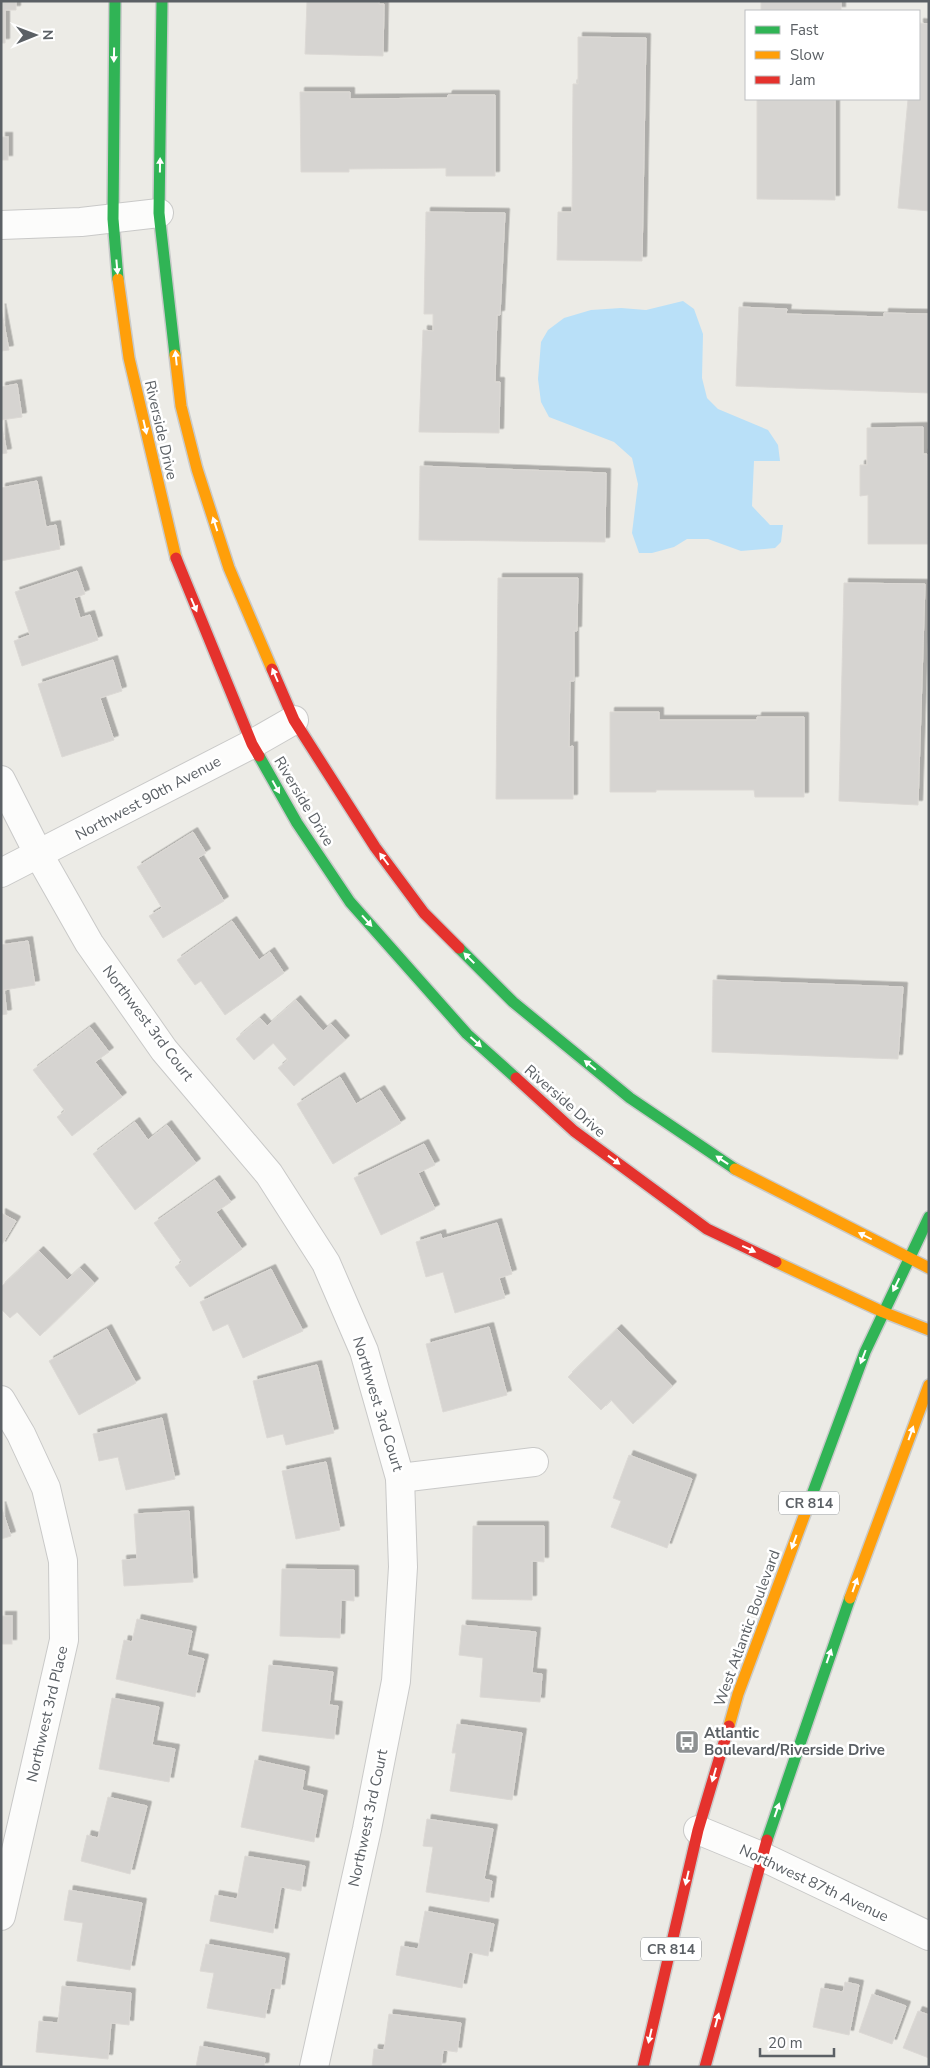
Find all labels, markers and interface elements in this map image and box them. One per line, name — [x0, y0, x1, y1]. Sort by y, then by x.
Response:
north arrow — [10, 10, 60, 60]
legend — [745, 10, 920, 100]
text: Fast — [790, 20, 819, 40]
text: N — [38, 29, 57, 40]
text: Slow — [790, 45, 825, 65]
one-way arrow — [110, 47, 118, 63]
text: Jam — [789, 70, 816, 90]
one-way arrow — [156, 156, 164, 172]
one-way arrow — [113, 259, 121, 275]
one-way arrow — [172, 349, 180, 365]
street label: Riverside Drive — [140, 378, 182, 482]
one-way arrow — [141, 420, 149, 435]
one-way arrow — [211, 517, 218, 532]
one-way arrow — [191, 598, 199, 612]
one-way arrow — [270, 668, 278, 682]
street label: Northwest 90th Avenue — [72, 751, 224, 845]
street label: Riverside Drive — [269, 752, 339, 850]
one-way arrow — [272, 780, 281, 793]
one-way arrow — [379, 852, 389, 866]
one-way arrow — [361, 915, 373, 927]
one-way arrow — [463, 952, 475, 964]
street label: Northwest 3rd Court — [98, 961, 199, 1085]
one-way arrow — [469, 1036, 481, 1048]
street label: Riverside Drive — [520, 1060, 610, 1142]
one-way arrow — [584, 1060, 597, 1071]
one-way arrow — [607, 1155, 620, 1165]
one-way arrow — [715, 1155, 729, 1165]
one-way arrow — [858, 1232, 873, 1240]
one-way arrow — [742, 1245, 756, 1253]
one-way arrow — [892, 1278, 900, 1292]
street label: Northwest 3rd Court — [348, 1334, 408, 1475]
one-way arrow — [859, 1349, 866, 1364]
one-way arrow — [907, 1425, 915, 1440]
road number: CR 814 — [779, 1492, 839, 1515]
one-way arrow — [790, 1535, 798, 1550]
street label: West Atlantic Boulevard — [709, 1547, 785, 1709]
one-way arrow — [852, 1578, 859, 1593]
street label: Northwest 3rd Place — [22, 1644, 72, 1784]
one-way arrow — [825, 1648, 833, 1663]
place label: Atlantic Boulevard/Riverside Drive — [704, 1723, 885, 1760]
bus stop icon: Atlantic Boulevard/Riverside Drive — [674, 1729, 700, 1755]
street label: Northwest 3rd Court — [344, 1747, 392, 1888]
one-way arrow — [710, 1767, 718, 1782]
one-way arrow — [773, 1802, 781, 1817]
street label: Northwest 87th Avenue — [736, 1840, 892, 1926]
one-way arrow — [683, 1870, 691, 1885]
road number: CR 814 — [641, 1938, 701, 1960]
one-way arrow — [714, 2012, 722, 2027]
scale bar — [760, 2026, 834, 2058]
one-way arrow — [646, 2029, 654, 2044]
text: 20 m — [768, 2033, 803, 2053]

